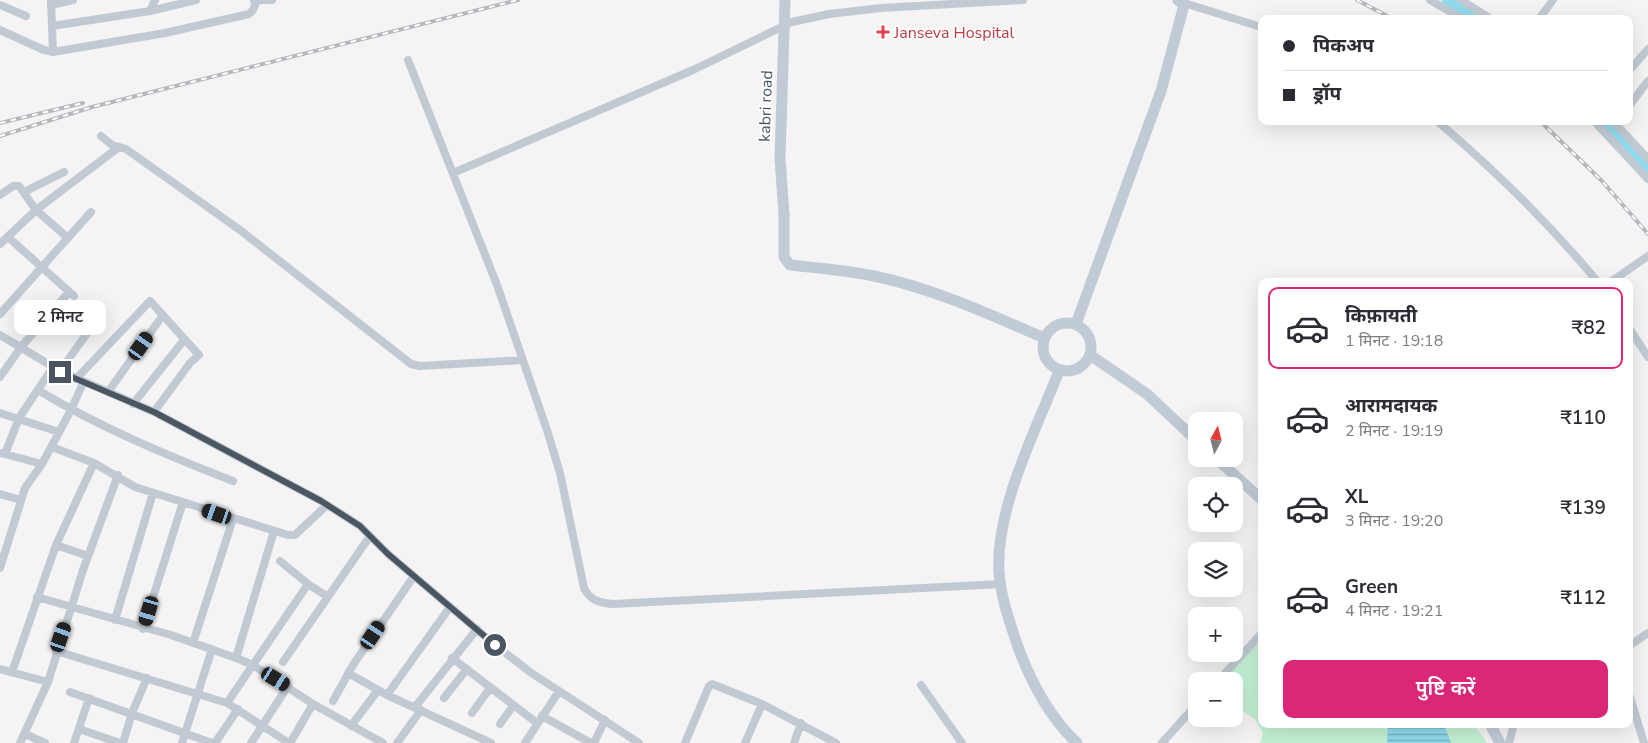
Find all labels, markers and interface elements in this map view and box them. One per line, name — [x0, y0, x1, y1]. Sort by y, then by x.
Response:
place label: Janseva Hospital — [893, 22, 1014, 44]
marker: Janseva Hospital — [876, 25, 890, 39]
text: पिकअप — [1313, 33, 1374, 59]
street label: kabri road — [754, 70, 778, 142]
text: ड्रॉप — [1313, 81, 1341, 107]
callout: 2 मिनट — [14, 300, 106, 334]
text: किफ़ायती — [1345, 303, 1417, 329]
text: 2 मिनट — [37, 306, 83, 328]
icon: car — [1285, 306, 1330, 351]
text: ₹82 — [1572, 315, 1606, 341]
car — [126, 329, 155, 363]
text: 1 मिनट · 19:18 — [1345, 330, 1443, 352]
route end — [49, 361, 71, 383]
text: आरामदायक — [1345, 393, 1437, 419]
icon: car — [1285, 396, 1330, 441]
text: ₹110 — [1560, 405, 1606, 431]
north arrow — [1188, 412, 1242, 468]
map controls — [1188, 412, 1243, 727]
text: 2 मिनट · 19:19 — [1345, 420, 1443, 442]
button: locate — [1188, 477, 1243, 532]
text: XL — [1345, 484, 1368, 510]
icon: car — [1285, 486, 1330, 531]
text: ₹139 — [1560, 495, 1606, 521]
car — [200, 502, 233, 526]
text: 3 मिनट · 19:20 — [1345, 510, 1443, 532]
button: layers — [1188, 542, 1243, 597]
text: Green — [1345, 574, 1398, 600]
icon: car — [1285, 576, 1330, 621]
text: ₹112 — [1560, 585, 1606, 611]
car — [137, 594, 160, 628]
text: 4 मिनट · 19:21 — [1345, 600, 1443, 622]
button: + — [1188, 607, 1243, 662]
car — [358, 618, 387, 652]
car — [49, 620, 72, 654]
route start — [484, 634, 506, 656]
button: पुष्टि करें — [1283, 660, 1608, 718]
car — [259, 665, 292, 693]
button: − — [1188, 672, 1243, 727]

